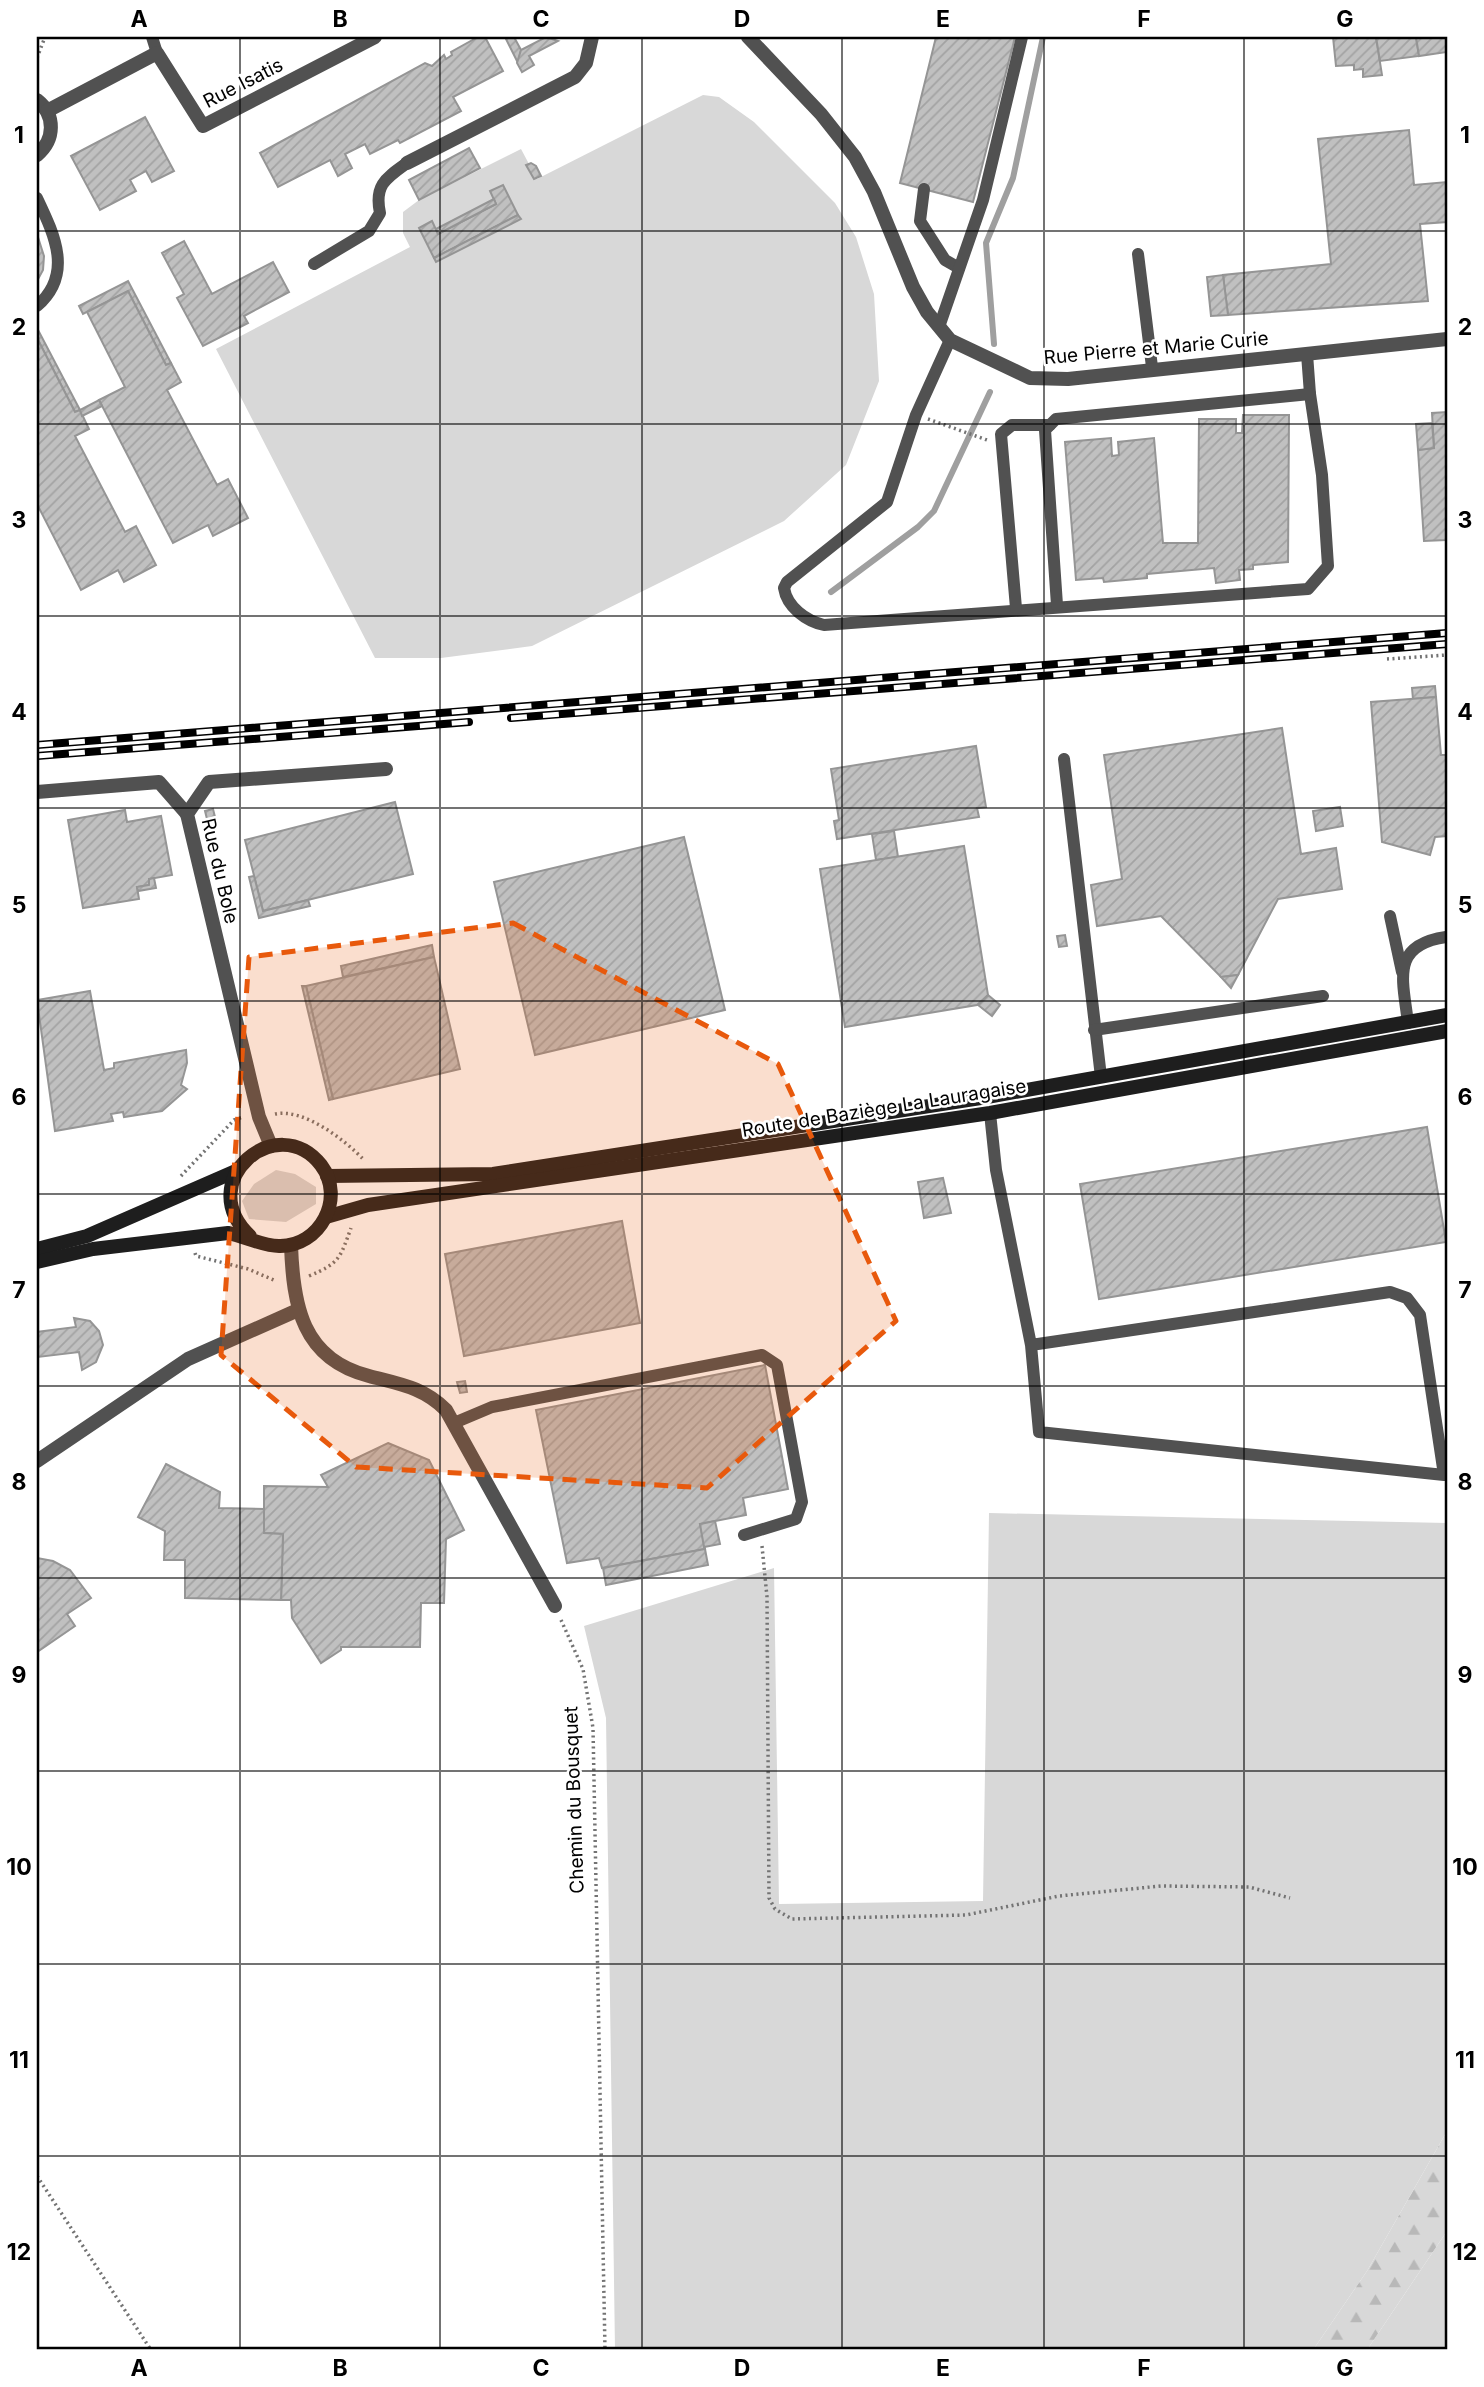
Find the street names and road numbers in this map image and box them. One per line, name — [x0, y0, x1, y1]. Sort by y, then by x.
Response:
street label: Rue Isatis — [199, 53, 287, 113]
street label: Rue Pierre et Marie Curie — [1043, 327, 1269, 369]
street label: Rue du Bole — [197, 816, 243, 926]
street label: Route de Baziège La Lauragaise — [740, 1074, 1028, 1142]
street label: Chemin du Bousquet — [559, 1706, 589, 1894]

